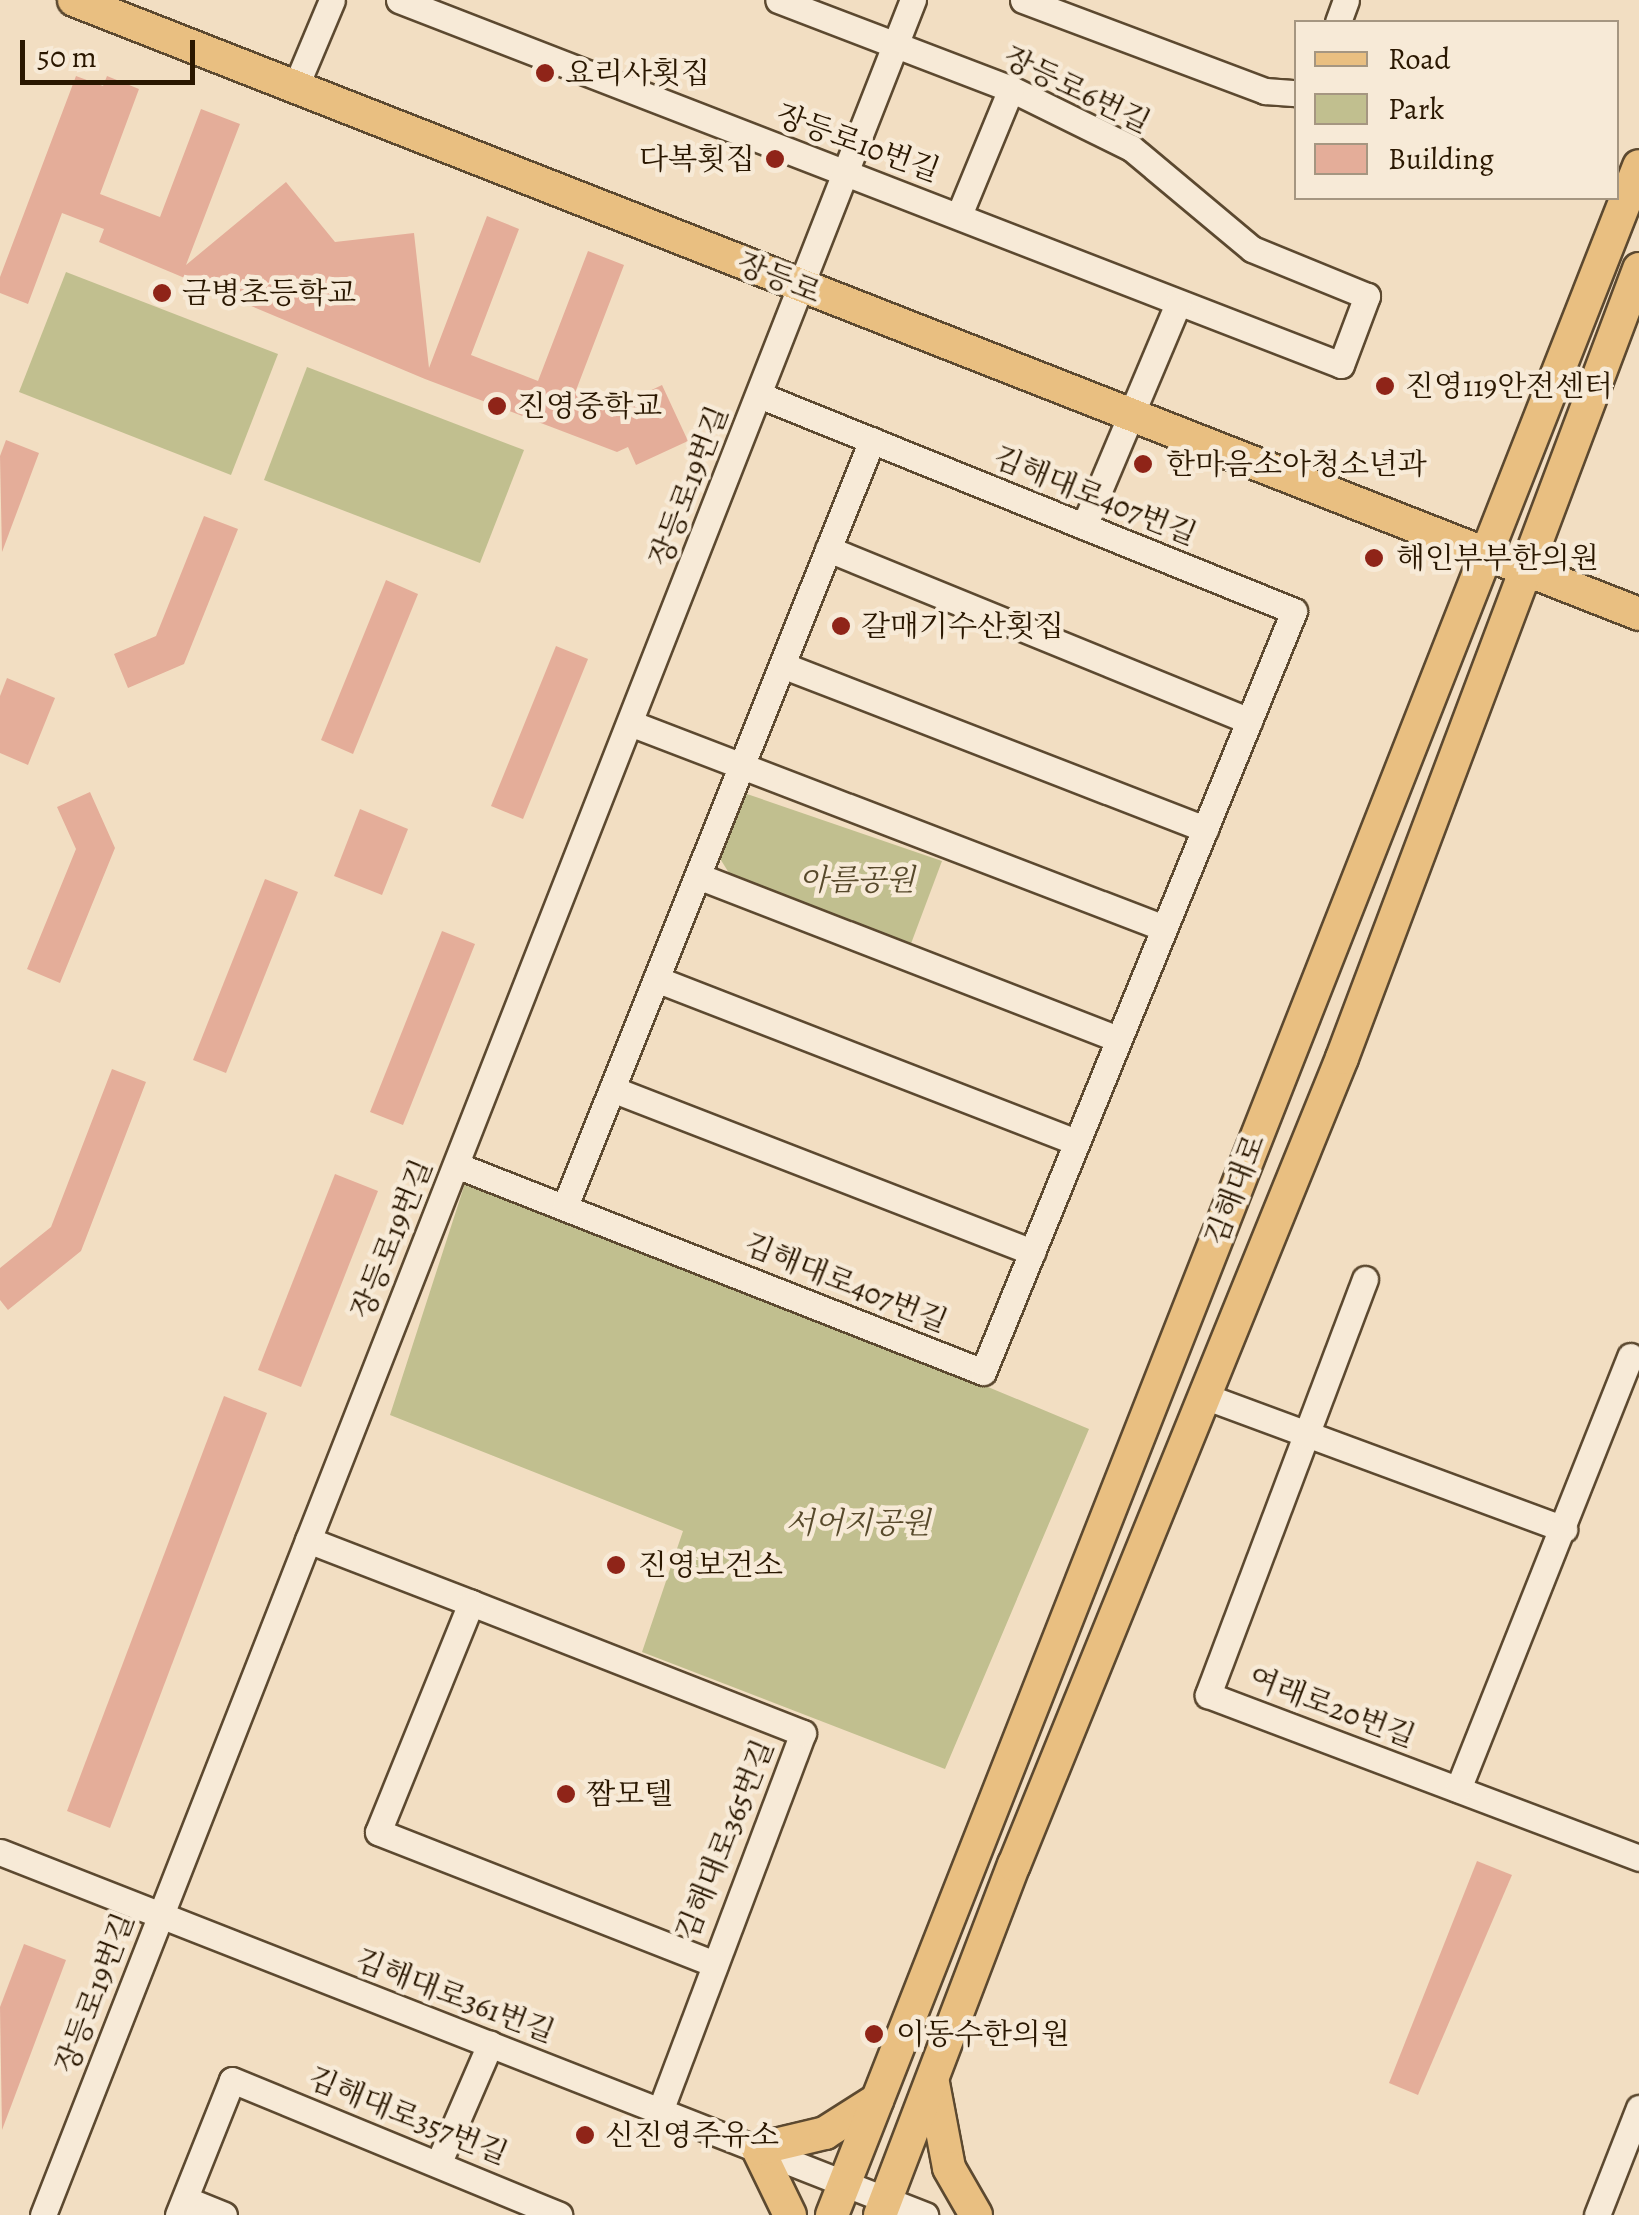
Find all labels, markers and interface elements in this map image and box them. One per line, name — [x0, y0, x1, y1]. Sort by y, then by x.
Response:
scale bar — [25, 20, 200, 82]
legend — [1294, 20, 1619, 200]
text: 50 m — [37, 37, 97, 77]
street label: 장등로6번길 — [998, 39, 1156, 141]
text: Road — [1388, 39, 1450, 79]
place label: 요리사횟집 — [565, 55, 710, 91]
marker: 요리사횟집 — [534, 62, 556, 84]
text: Park — [1388, 89, 1444, 129]
street label: 장등로10번길 — [771, 97, 945, 189]
text: Building — [1388, 139, 1494, 179]
place label: 다복횟집 — [639, 141, 755, 177]
marker: 다복횟집 — [764, 148, 786, 170]
street label: 장등로 — [732, 245, 826, 311]
place label: 금병초등학교 — [182, 275, 356, 311]
marker: 금병초등학교 — [151, 282, 173, 304]
place label: 진영119안전센터 — [1405, 368, 1613, 404]
marker: 진영119안전센터 — [1374, 375, 1396, 397]
place label: 진영중학교 — [517, 388, 662, 424]
marker: 진영중학교 — [486, 395, 508, 417]
street label: 장등로19번길 — [642, 401, 736, 571]
street label: 김해대로407번길 — [988, 439, 1202, 553]
place label: 한마음소아청소년과 — [1166, 446, 1427, 482]
marker: 한마음소아청소년과 — [1130, 451, 1156, 477]
place label: 해인부부한의원 — [1396, 540, 1599, 576]
marker: 해인부부한의원 — [1361, 545, 1387, 571]
place label: 갈매기수산횟집 — [861, 608, 1064, 644]
marker: 갈매기수산횟집 — [830, 615, 852, 637]
park label: 아름공원 — [799, 862, 915, 898]
street label: 김해대로 — [1197, 1129, 1273, 1251]
street label: 장등로19번길 — [344, 1154, 440, 1324]
street label: 김해대로407번길 — [739, 1226, 953, 1340]
park label: 서어지공원 — [786, 1505, 930, 1541]
place label: 진영보건소 — [638, 1547, 783, 1583]
marker: 진영보건소 — [603, 1552, 629, 1578]
street label: 여래로20번길 — [1244, 1659, 1420, 1755]
street label: 김해대로365번길 — [668, 1734, 782, 1946]
place label: 짬모텔 — [586, 1776, 673, 1812]
marker: 짬모텔 — [555, 1783, 577, 1805]
street label: 장등로19번길 — [48, 1908, 142, 2078]
street label: 김해대로361번길 — [350, 1941, 560, 2051]
place label: 이동수한의원 — [896, 2016, 1070, 2052]
marker: 이동수한의원 — [861, 2021, 887, 2047]
street label: 김해대로357번길 — [303, 2060, 513, 2172]
place label: 신진영주유소 — [605, 2117, 779, 2153]
marker: 신진영주유소 — [574, 2124, 596, 2146]

